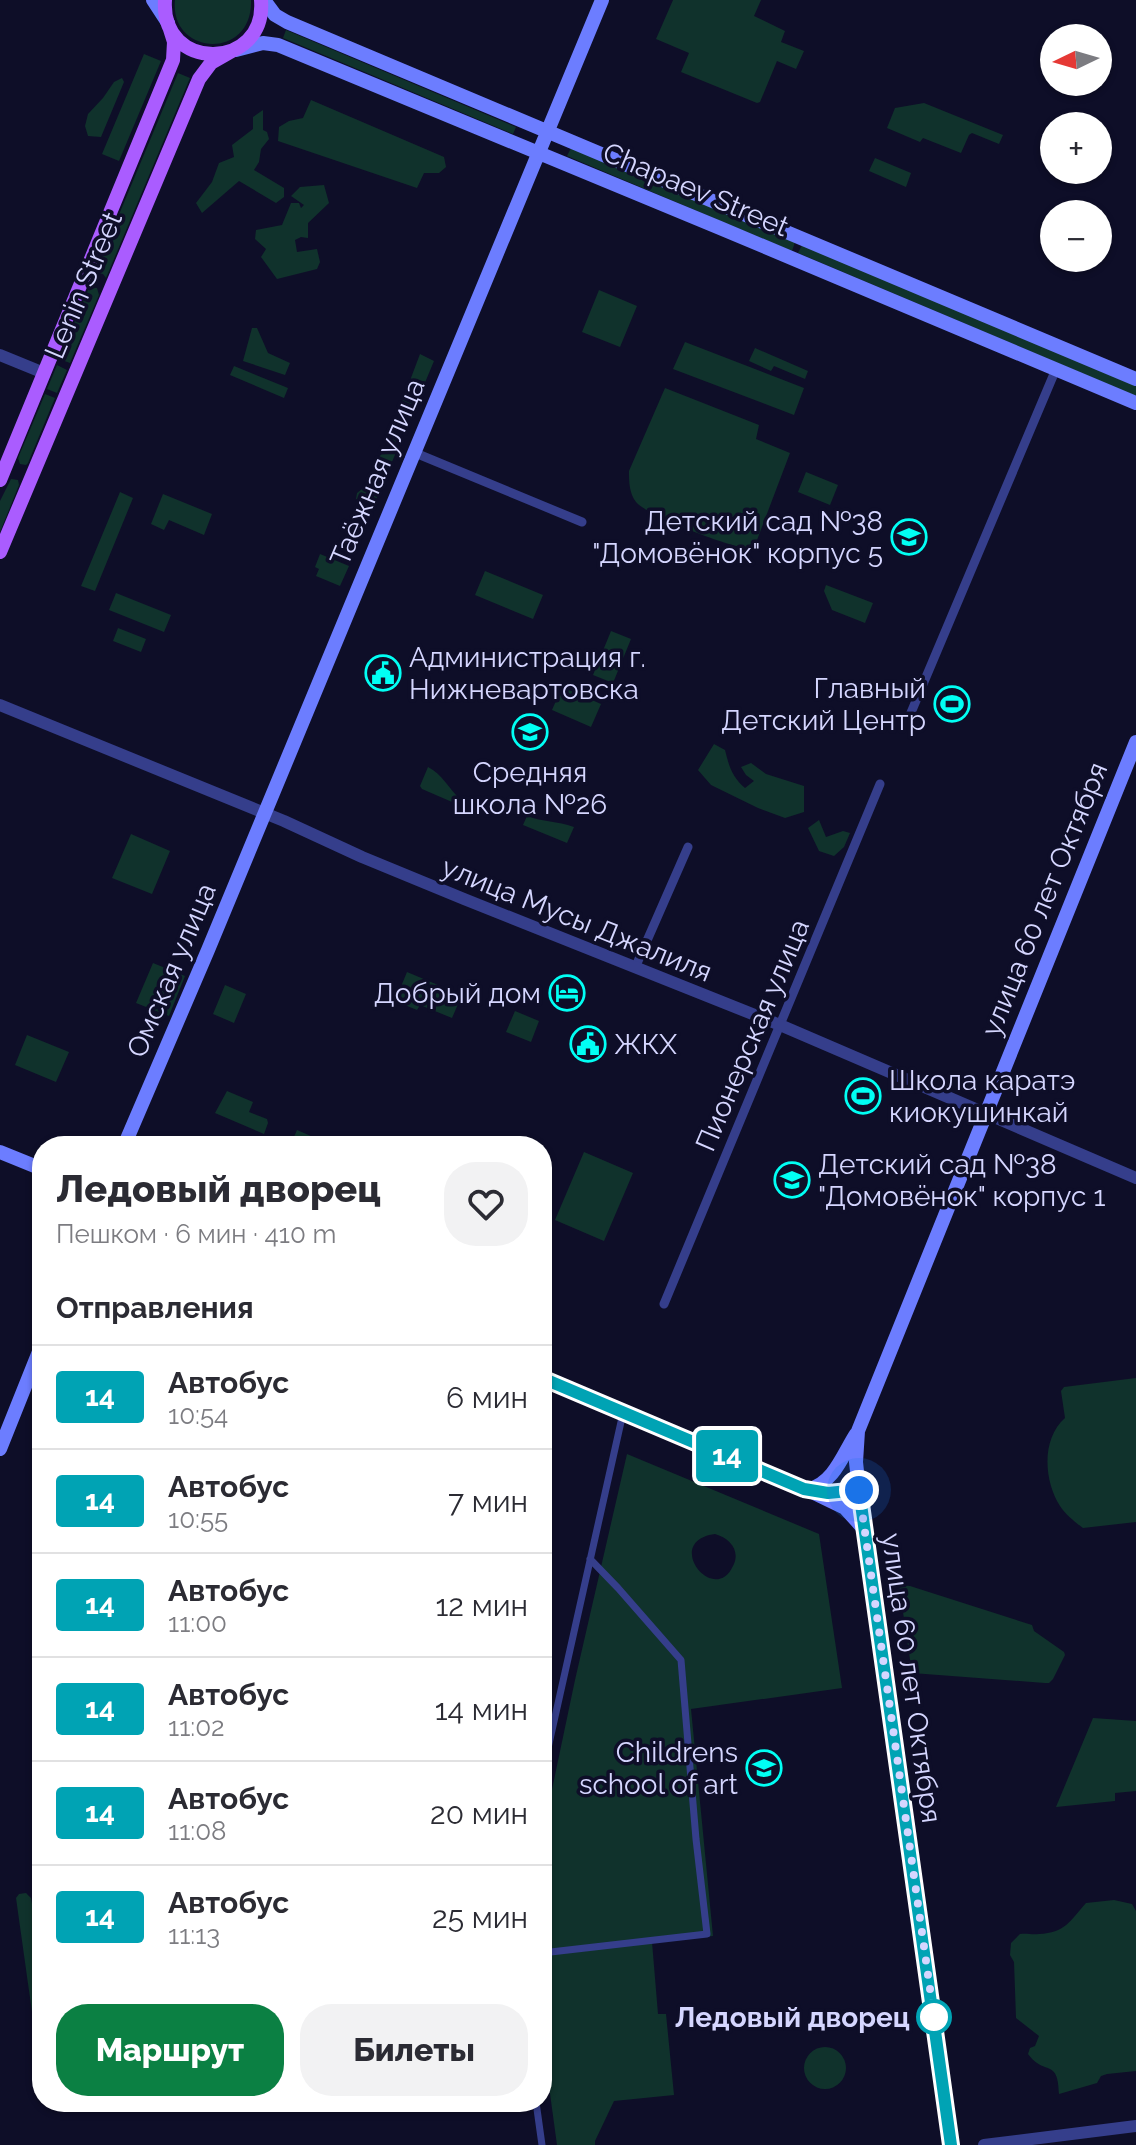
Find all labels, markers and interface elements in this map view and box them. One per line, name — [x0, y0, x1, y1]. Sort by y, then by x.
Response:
north arrow — [1040, 24, 1112, 96]
map controls — [1040, 24, 1112, 272]
button: + — [1040, 112, 1112, 184]
street label: Chapaev Street — [598, 136, 794, 244]
button: − — [1040, 200, 1112, 272]
street label: Lenin Street — [38, 206, 129, 363]
street label: Таёжная улица — [323, 374, 432, 571]
place label: Детский сад №38 "Домовёнок" корпус 5 — [592, 505, 883, 570]
school or university icon: Детский сад №38 "Домовёнок" корпус 5 — [890, 518, 928, 556]
place label: Администрация г. Нижневартовска — [409, 641, 646, 706]
public building icon: Администрация г. Нижневартовска — [364, 654, 402, 692]
place label: Главный Детский Центр — [721, 672, 926, 737]
sports icon: Главный Детский Центр — [933, 685, 971, 723]
school or university icon: Средняя школа №26 — [511, 713, 549, 751]
place label: Средняя школа №26 — [453, 756, 607, 821]
street label: улица 60 лет Октября — [974, 758, 1115, 1041]
street label: улица Мусы Джалиля — [437, 850, 717, 989]
street label: Омская улица — [120, 878, 223, 1062]
street label: Пионерская улица — [689, 914, 816, 1156]
hotel icon: Добрый дом — [548, 974, 586, 1012]
place label: Добрый дом — [374, 977, 541, 1010]
public building icon: ЖКХ — [569, 1025, 607, 1063]
place label: ЖКХ — [614, 1028, 677, 1061]
place label: Школа каратэ киокушинкай — [889, 1064, 1075, 1129]
sports icon: Школа каратэ киокушинкай — [844, 1077, 882, 1115]
place label: Детский сад №38 "Домовёнок" корпус 1 — [818, 1148, 1105, 1213]
school or university icon: Детский сад №38 "Домовёнок" корпус 1 — [773, 1161, 811, 1199]
button: heart — [444, 1162, 528, 1246]
text: Ледовый дворец — [56, 1166, 381, 1211]
text: Пешком · 6 мин · 410 m — [56, 1219, 336, 1249]
text: Отправления — [56, 1290, 254, 1325]
text: Автобус — [168, 1365, 289, 1400]
text: 14 — [85, 1380, 115, 1413]
text: 6 мин — [446, 1380, 528, 1415]
text: 10:54 — [168, 1400, 228, 1430]
line badge: 14 — [691, 1430, 763, 1482]
text: 14 — [712, 1439, 742, 1472]
text: Автобус — [168, 1469, 289, 1504]
your location — [839, 1470, 879, 1510]
text: 14 — [85, 1484, 115, 1517]
text: 7 мин — [448, 1484, 528, 1519]
text: 10:55 — [168, 1504, 228, 1534]
street label: улица 60 лет Октября — [875, 1531, 948, 1825]
text: Автобус — [168, 1573, 289, 1608]
text: 14 — [85, 1588, 115, 1621]
text: 12 мин — [436, 1588, 528, 1623]
text: 11:00 — [168, 1608, 227, 1638]
text: Автобус — [168, 1677, 289, 1712]
text: 14 — [85, 1692, 115, 1725]
text: 14 мин — [435, 1692, 528, 1727]
text: 11:02 — [168, 1712, 225, 1742]
place label: Childrens school of art — [579, 1736, 739, 1801]
school or university icon: Childrens school of art — [745, 1749, 783, 1787]
text: Автобус — [168, 1781, 289, 1816]
text: 14 — [85, 1796, 115, 1829]
text: 20 мин — [430, 1796, 528, 1831]
text: 11:08 — [168, 1816, 226, 1846]
text: Автобус — [168, 1885, 289, 1920]
text: 14 — [85, 1900, 115, 1933]
text: 25 мин — [432, 1900, 528, 1935]
text: 11:13 — [168, 1920, 220, 1950]
marker: Ледовый дворец — [917, 2000, 951, 2034]
place label: Ледовый дворец — [675, 2001, 910, 2034]
button: Маршрут — [56, 2004, 284, 2096]
button: Билеты — [300, 2004, 528, 2096]

